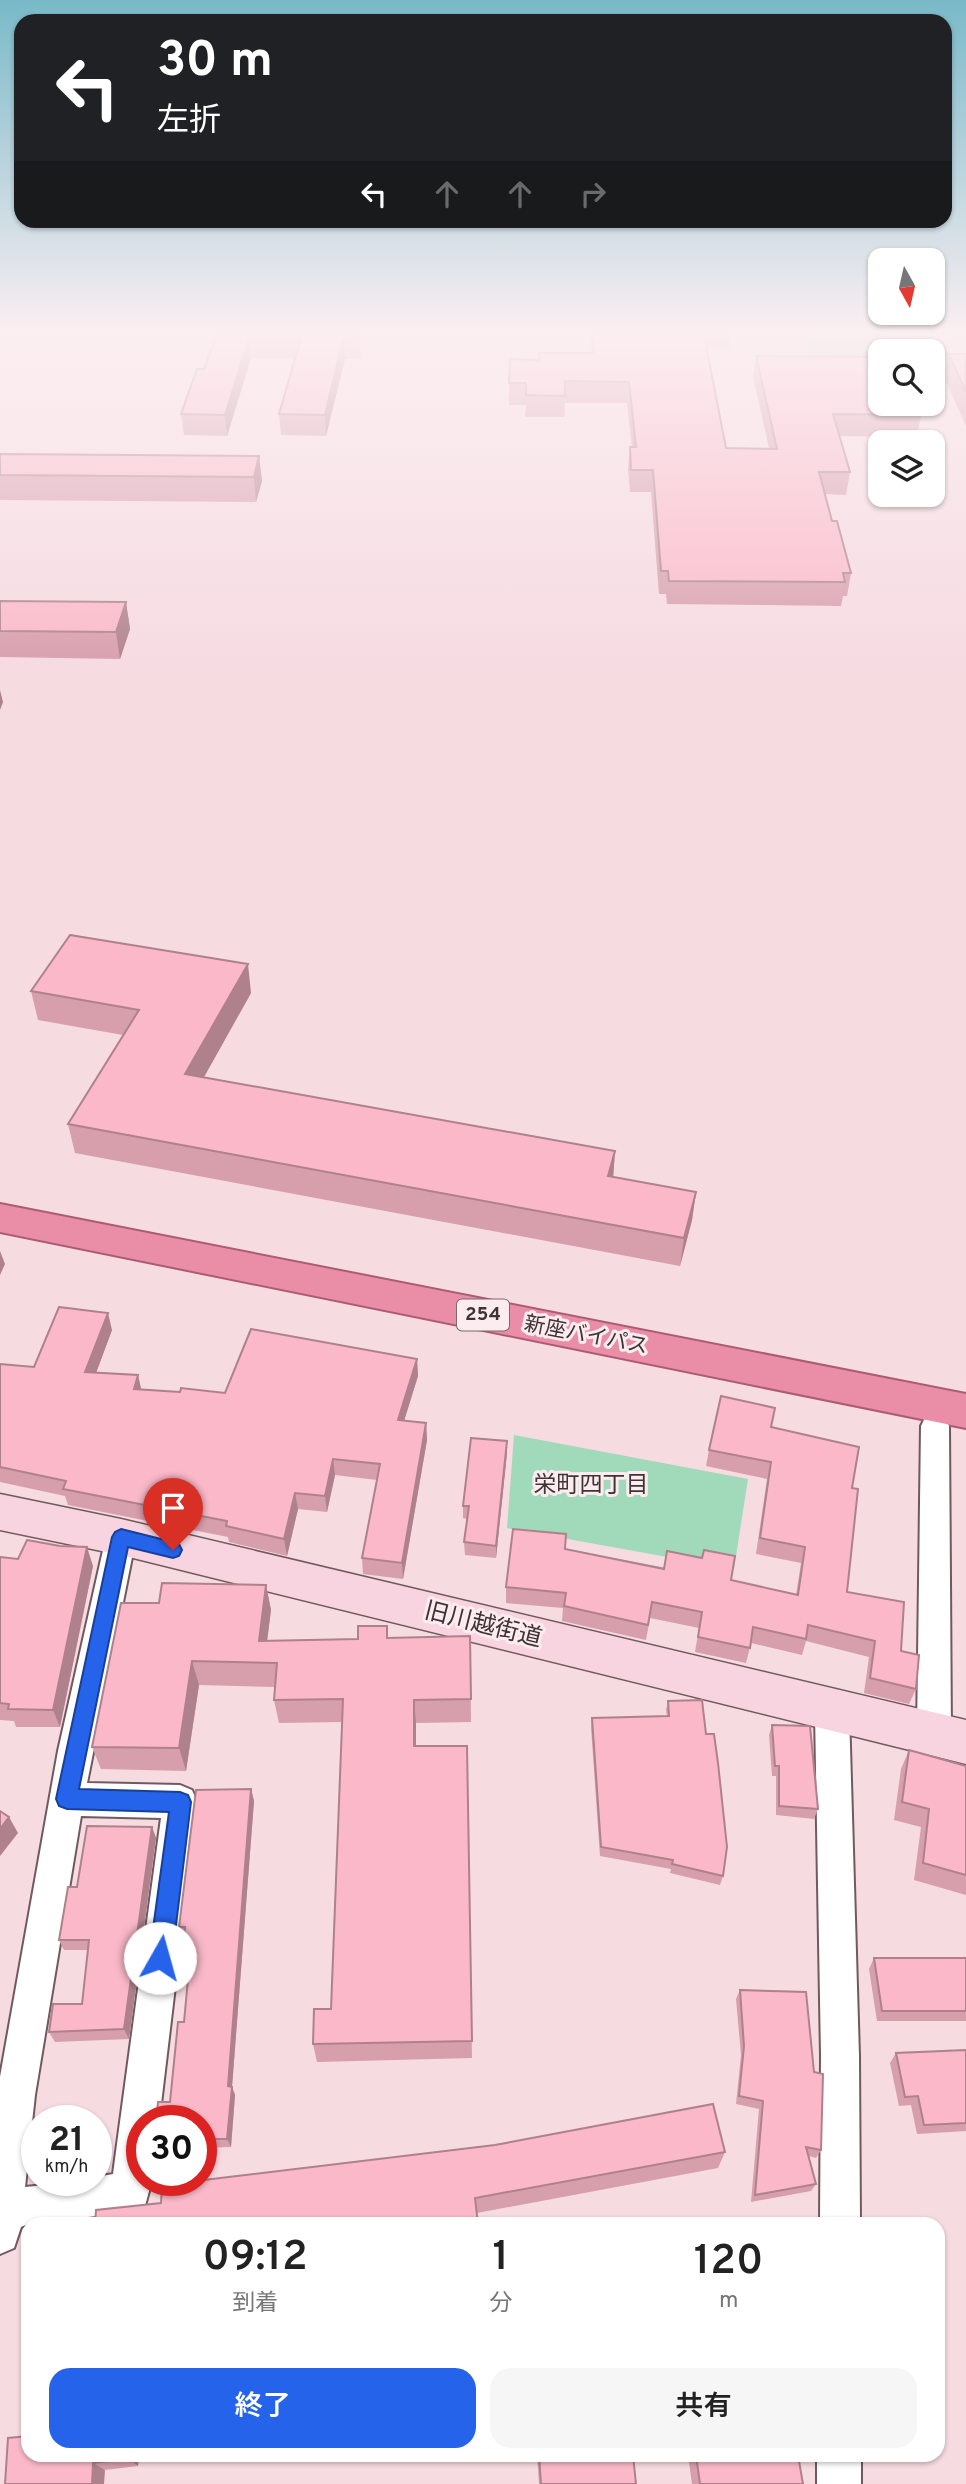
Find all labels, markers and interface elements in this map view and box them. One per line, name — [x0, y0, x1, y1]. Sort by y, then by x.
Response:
text: 30 m — [157, 32, 273, 94]
icon: left — [42, 42, 133, 133]
text: 左折 — [157, 102, 221, 142]
icon: left — [355, 175, 393, 213]
icon: ahead — [428, 175, 466, 213]
icon: ahead — [501, 175, 539, 213]
icon: right — [574, 175, 612, 213]
north arrow — [868, 248, 945, 326]
map controls — [868, 248, 945, 507]
button: search — [868, 339, 945, 416]
button: layers — [868, 430, 945, 507]
road number: 254 — [457, 1300, 509, 1330]
street label: 新座バイパス — [522, 1311, 650, 1361]
district label: 栄町四丁目 — [534, 1472, 649, 1501]
pin — [143, 1478, 203, 1550]
icon: arrive — [154, 1489, 192, 1527]
street label: 旧川越街道 — [421, 1597, 545, 1655]
position arrow — [123, 1921, 197, 1995]
speed limit sign: 30 — [126, 2105, 217, 2196]
text: 21 — [49, 2119, 84, 2163]
text: km/h — [45, 2156, 88, 2179]
text: 09:12 — [203, 2232, 308, 2285]
text: 1 — [493, 2232, 509, 2285]
text: 120 — [694, 2236, 763, 2289]
text: m — [719, 2287, 738, 2316]
text: 到着 — [232, 2290, 278, 2319]
text: 分 — [489, 2290, 512, 2319]
button: 終了 — [49, 2368, 476, 2448]
button: 共有 — [490, 2368, 917, 2448]

